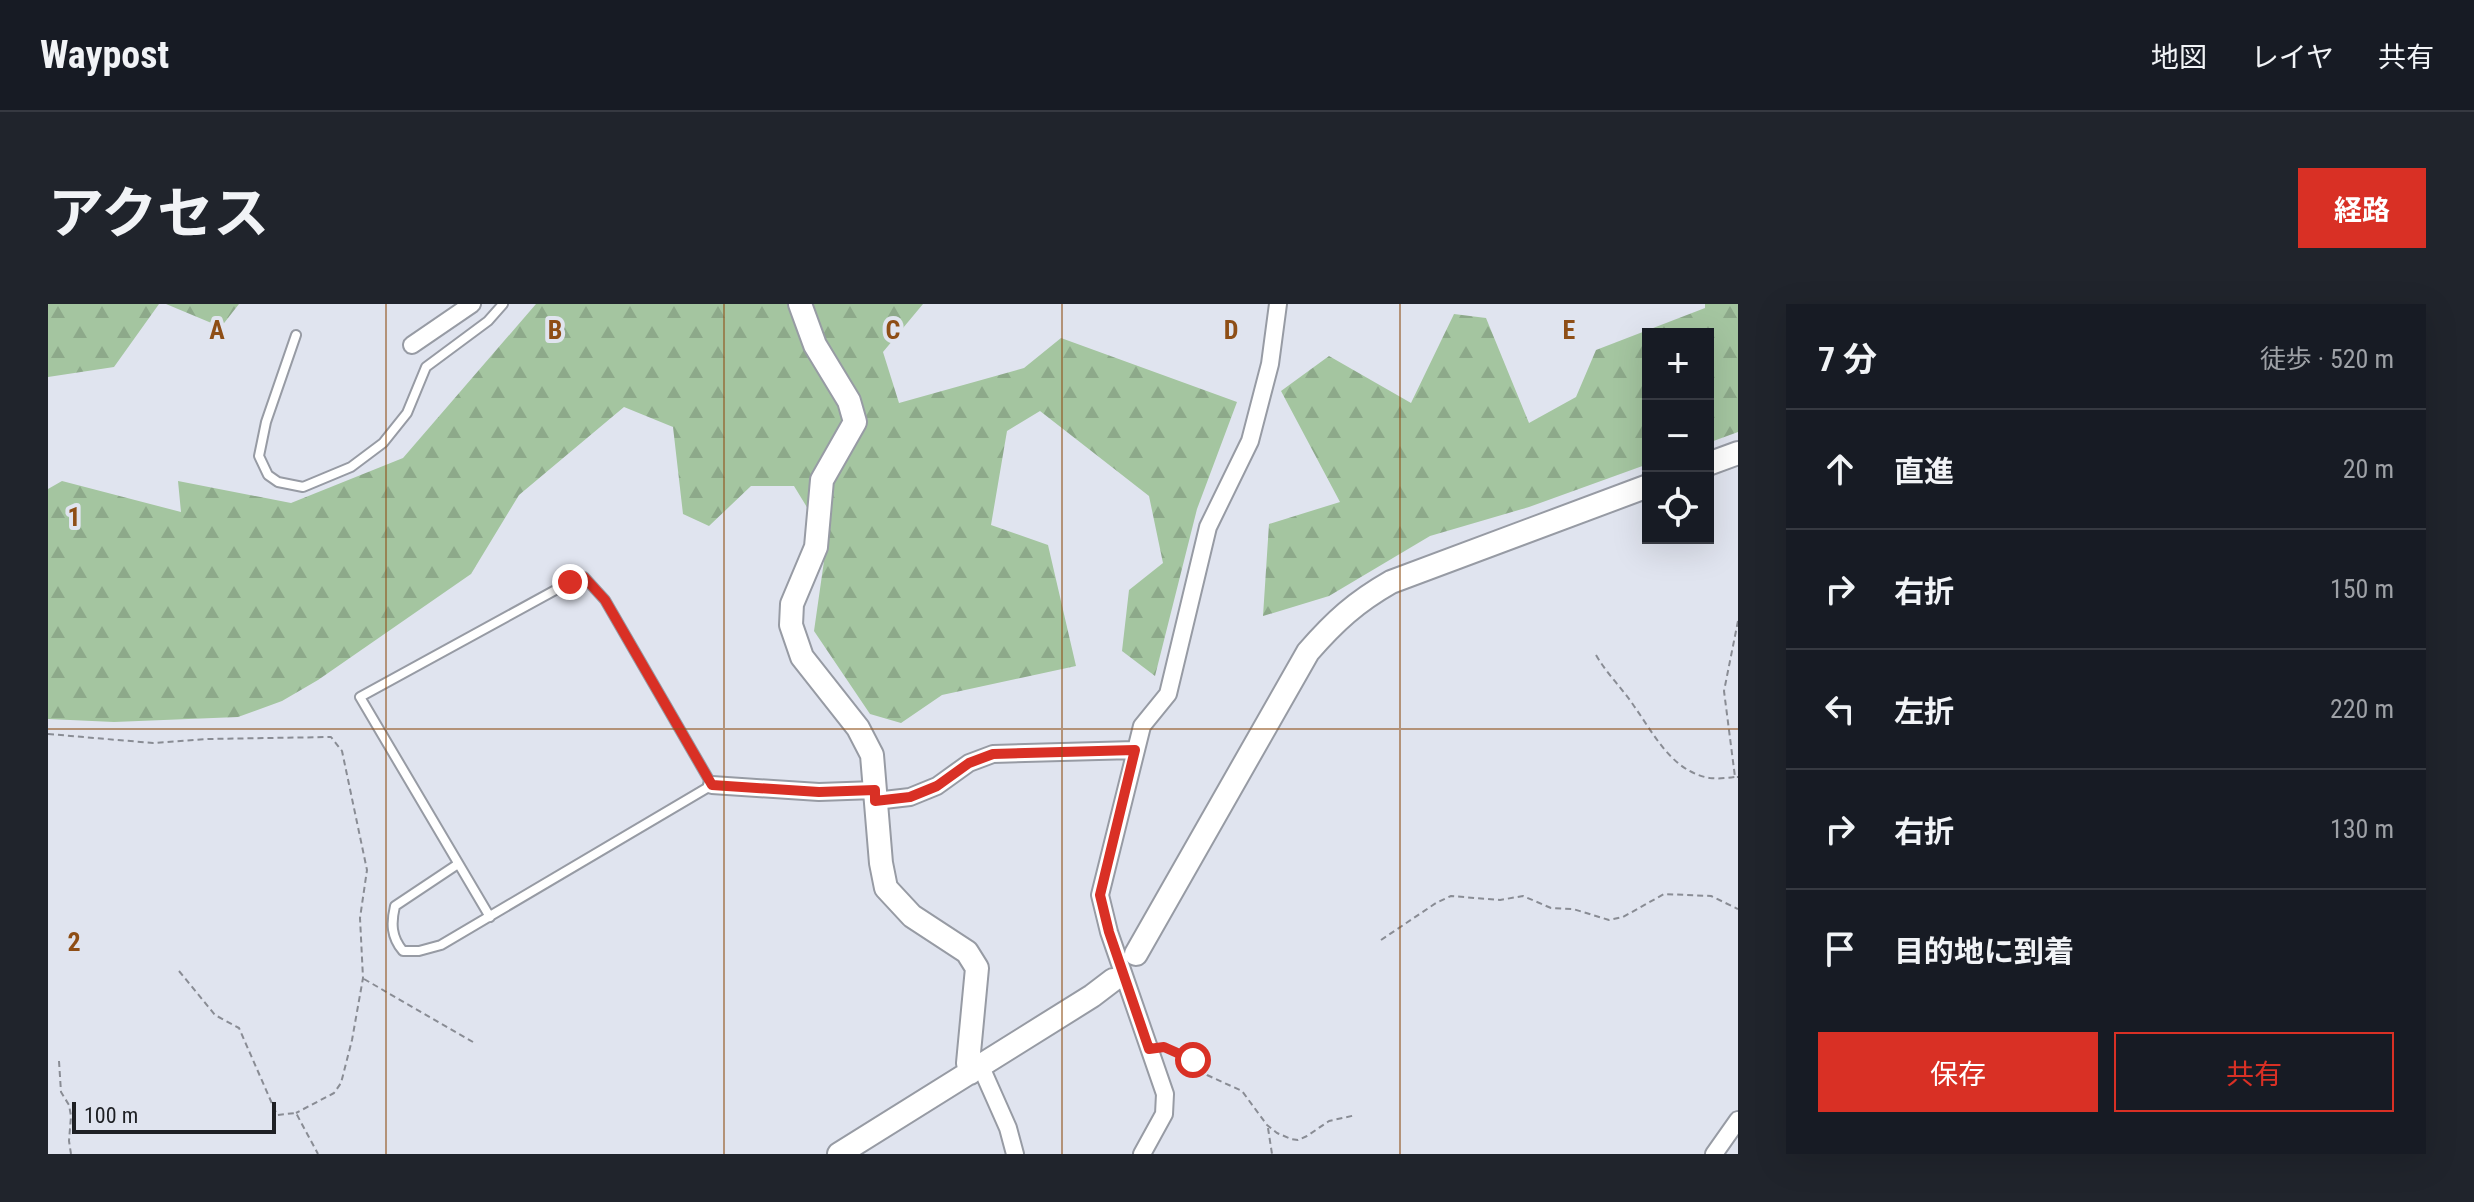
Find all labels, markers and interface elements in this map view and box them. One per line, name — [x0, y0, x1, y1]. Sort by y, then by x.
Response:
text: Waypost — [40, 33, 169, 77]
text: 地図 — [2151, 41, 2207, 74]
text: レイヤ — [2251, 41, 2334, 74]
text: 共有 — [2378, 41, 2434, 74]
button: 経路 — [2298, 168, 2426, 248]
text: アクセス — [48, 181, 269, 247]
text: A — [209, 315, 225, 345]
text: B — [548, 315, 562, 345]
text: C — [886, 315, 901, 345]
text: D — [1224, 315, 1238, 345]
text: E — [1563, 315, 1576, 345]
map controls — [1642, 328, 1714, 544]
button: + — [1642, 328, 1714, 400]
text: 7 分 — [1818, 339, 1877, 379]
text: 徒歩 · 520 m — [2260, 344, 2394, 374]
button: − — [1642, 400, 1714, 472]
icon: ahead — [1818, 447, 1862, 491]
text: 直進 — [1894, 454, 1954, 489]
text: 20 m — [2343, 454, 2394, 484]
button: locate — [1642, 472, 1714, 544]
text: 1 — [67, 502, 81, 532]
route end — [552, 564, 588, 600]
icon: right — [1818, 567, 1862, 611]
text: 右折 — [1894, 574, 1954, 609]
text: 150 m — [2330, 574, 2394, 604]
icon: left — [1818, 687, 1862, 731]
text: 左折 — [1894, 694, 1954, 729]
text: 220 m — [2330, 694, 2394, 724]
icon: right — [1818, 807, 1862, 851]
text: 右折 — [1894, 814, 1954, 849]
text: 130 m — [2330, 814, 2394, 844]
text: 2 — [67, 927, 81, 957]
icon: arrive — [1818, 927, 1862, 971]
text: 目的地に到着 — [1894, 934, 2074, 969]
button: 保存 — [1818, 1032, 2098, 1112]
button: 共有 — [2114, 1032, 2394, 1112]
route start — [1175, 1042, 1211, 1078]
scale bar — [72, 1098, 276, 1134]
text: 100 m — [84, 1103, 138, 1128]

